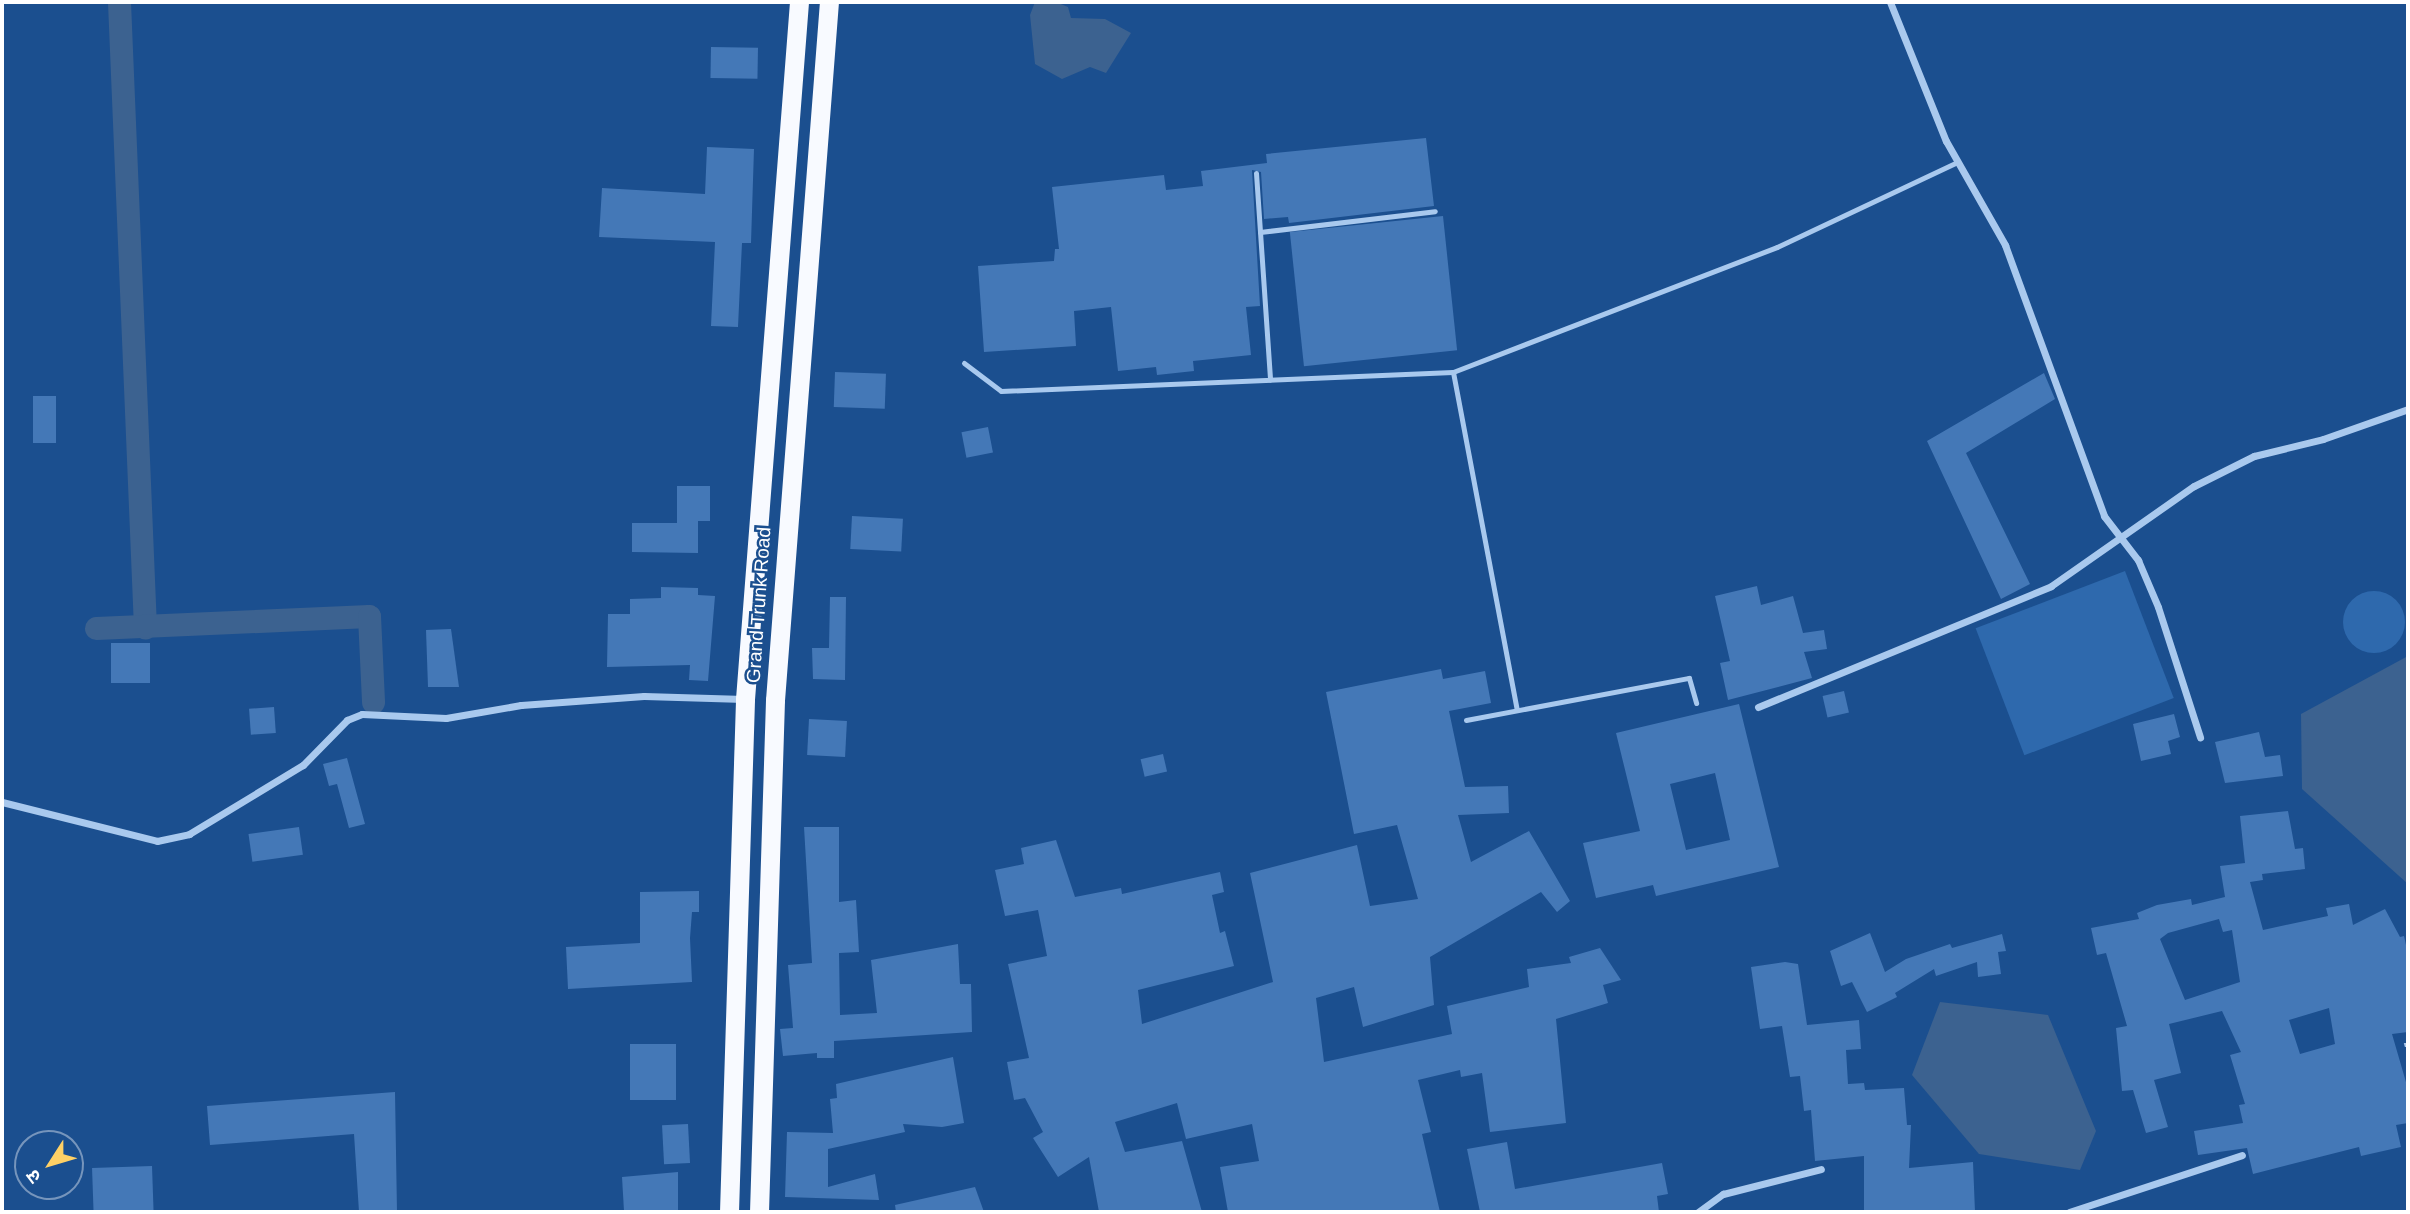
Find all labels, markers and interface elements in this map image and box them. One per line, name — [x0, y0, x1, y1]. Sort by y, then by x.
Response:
street label: Grand Trunk Road — [742, 526, 776, 684]
north arrow — [14, 1130, 84, 1200]
text: उ — [22, 1166, 45, 1187]

